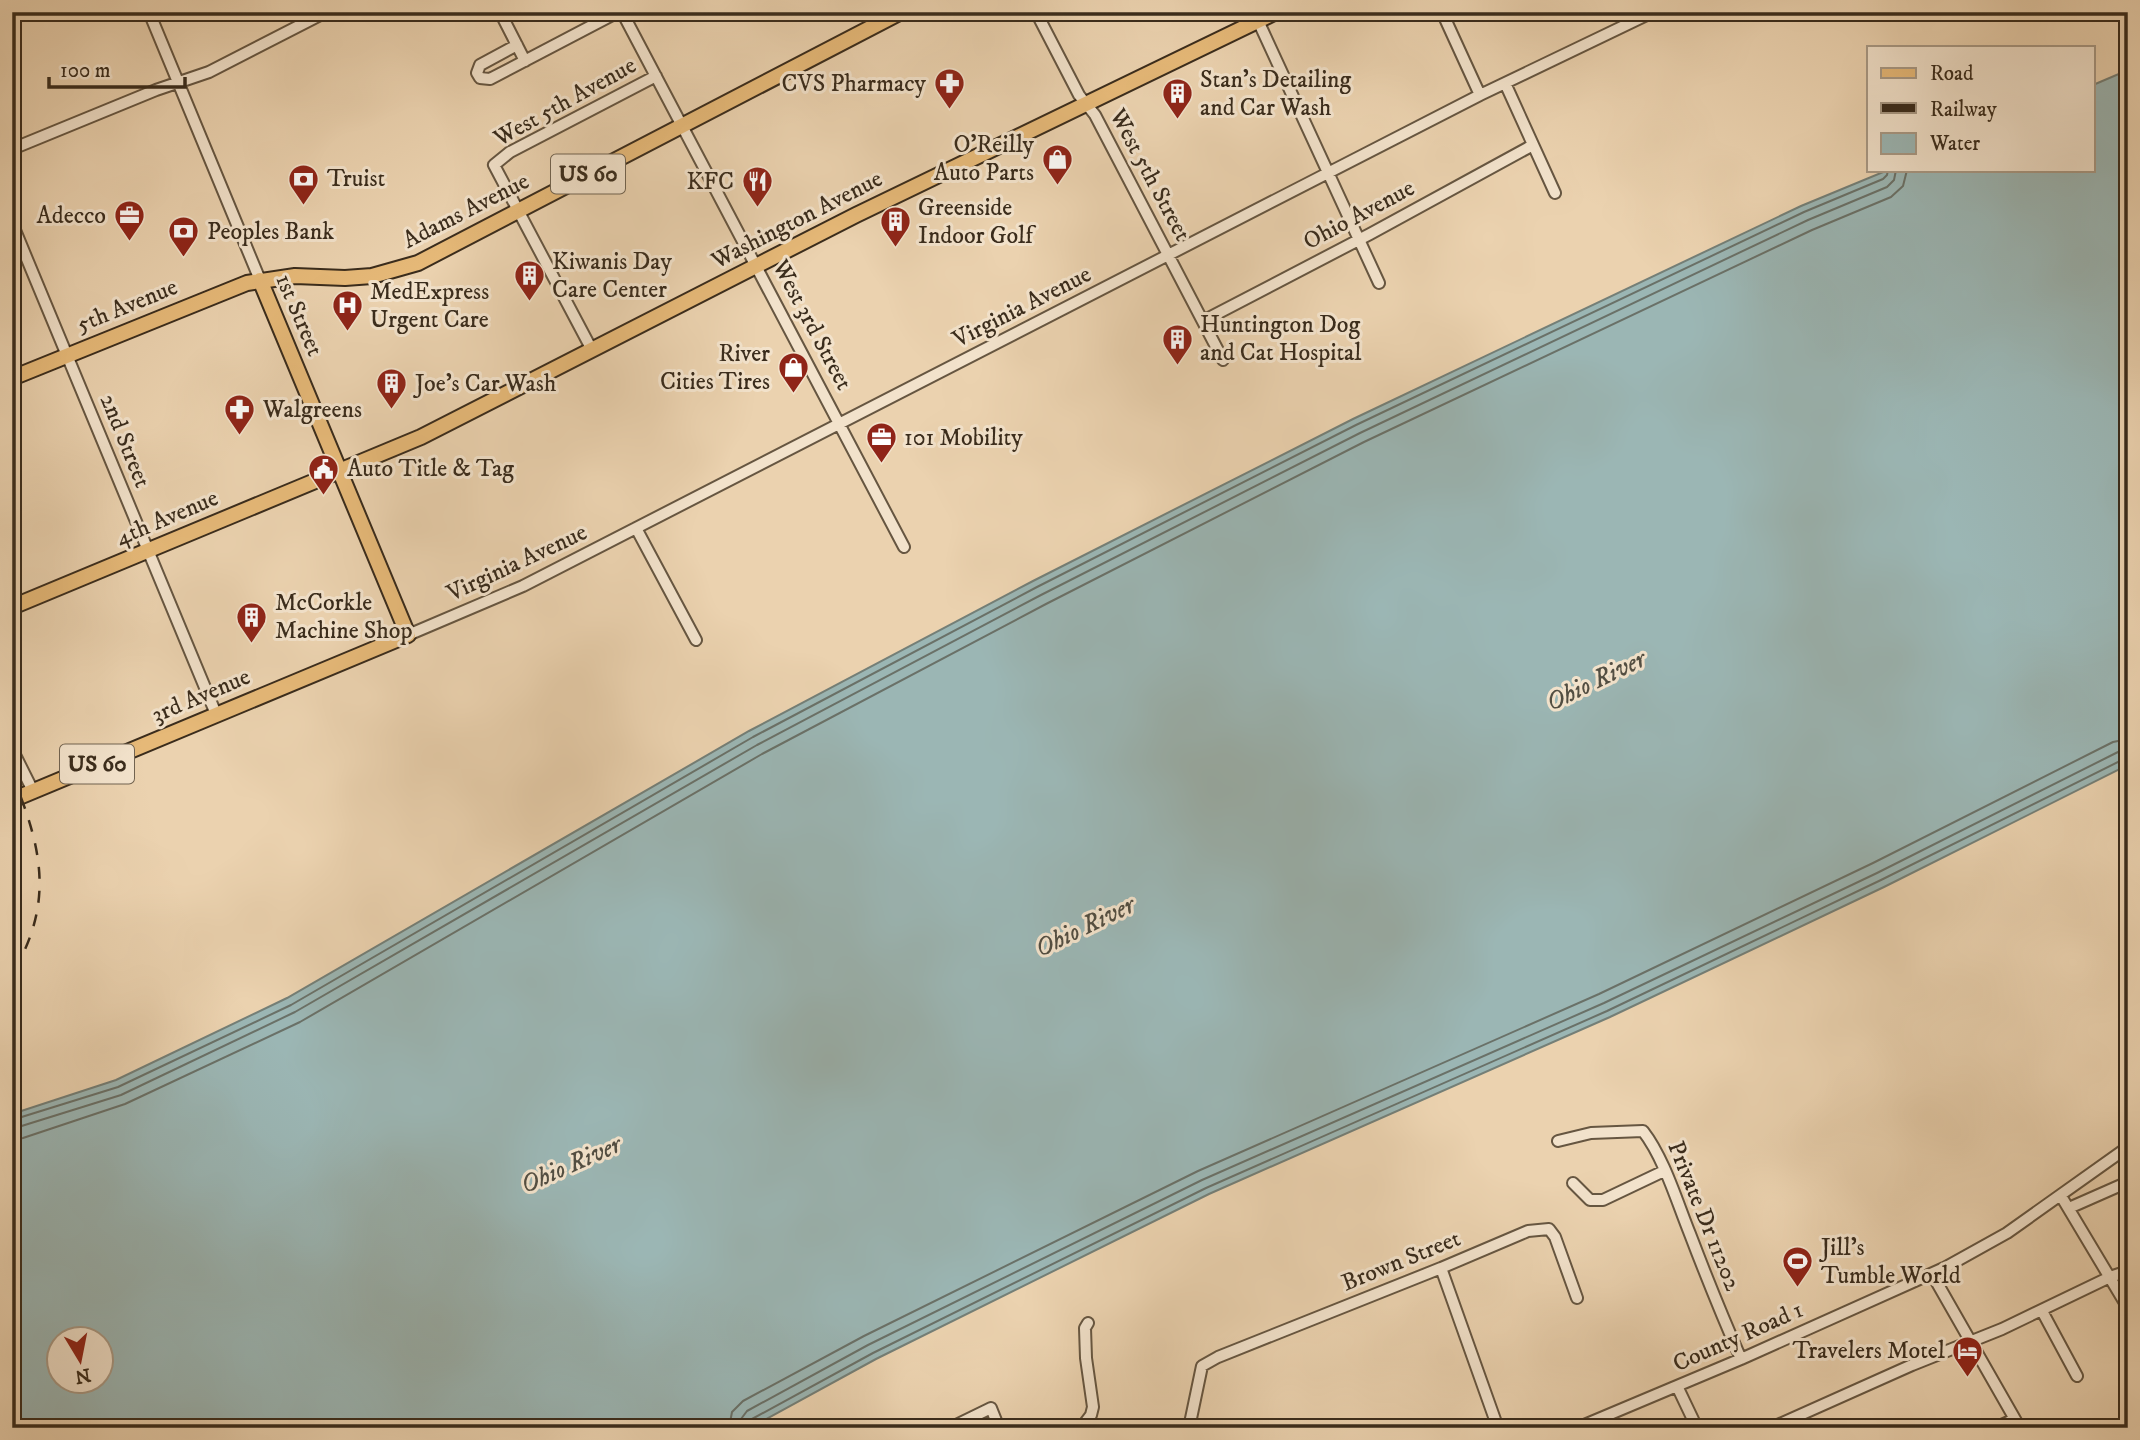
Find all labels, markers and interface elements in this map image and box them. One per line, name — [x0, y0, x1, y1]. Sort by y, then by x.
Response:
scale bar — [49, 46, 186, 90]
legend — [1867, 46, 2094, 172]
street label: West 5th Avenue — [488, 51, 641, 154]
text: 100 m — [60, 58, 111, 84]
text: Road — [1930, 61, 1974, 87]
place label: Stan's Detailing and Car Wash — [1200, 65, 1352, 123]
pharmacy icon: CVS Pharmacy — [932, 67, 966, 111]
place label: CVS Pharmacy — [782, 69, 927, 99]
building icon: Stan's Detailing and Car Wash — [1160, 77, 1194, 121]
text: Railway — [1930, 97, 1998, 123]
street label: West 5th Street — [1102, 103, 1198, 247]
place label: O'Reilly Auto Parts — [934, 130, 1035, 188]
text: Water — [1929, 131, 1980, 157]
shop icon: O'Reilly Auto Parts — [1040, 142, 1074, 186]
road number: US 60 — [551, 154, 625, 194]
bank icon: Truist — [287, 162, 321, 206]
place label: Truist — [327, 164, 385, 194]
street label: Washington Avenue — [706, 164, 888, 276]
restaurant icon: KFC — [740, 165, 774, 209]
street label: Adams Avenue — [398, 166, 534, 256]
place label: KFC — [686, 167, 734, 197]
street label: Ohio Avenue — [1298, 173, 1420, 257]
place label: Greenside Indoor Golf — [918, 193, 1036, 251]
office icon: Adecco — [112, 199, 146, 243]
place label: Adecco — [36, 201, 106, 231]
building icon: Greenside Indoor Golf — [878, 205, 912, 249]
bank icon: Peoples Bank — [167, 215, 201, 259]
place label: Peoples Bank — [207, 217, 334, 247]
place label: Kiwanis Day Care Center — [552, 247, 672, 305]
street label: West 3rd Street — [765, 254, 859, 396]
building icon: Kiwanis Day Care Center — [512, 259, 546, 303]
street label: Virginia Avenue — [947, 259, 1096, 355]
street label: 1st Street — [268, 269, 330, 361]
street label: 5th Avenue — [72, 272, 182, 340]
place label: MedExpress Urgent Care — [370, 277, 489, 335]
hospital icon: MedExpress Urgent Care — [330, 289, 364, 333]
place label: Huntington Dog and Cat Hospital — [1200, 310, 1362, 368]
building icon: Huntington Dog and Cat Hospital — [1160, 322, 1194, 366]
place label: River Cities Tires — [660, 339, 770, 397]
shop icon: River Cities Tires — [776, 351, 810, 395]
building icon: Joe's Car Wash — [375, 367, 409, 411]
place label: Joe's Car Wash — [413, 369, 557, 399]
street label: 2nd Street — [93, 390, 157, 492]
pharmacy icon: Walgreens — [223, 393, 257, 437]
place label: Walgreens — [262, 395, 362, 425]
office icon: 101 Mobility — [864, 421, 898, 465]
place label: 101 Mobility — [904, 423, 1023, 453]
public building icon: Auto Title & Tag — [307, 452, 341, 496]
place label: Auto Title & Tag — [347, 454, 514, 484]
street label: 4th Avenue — [111, 483, 223, 553]
street label: Virginia Avenue — [441, 517, 592, 609]
place label: McCorkle Machine Shop — [275, 588, 413, 646]
building icon: McCorkle Machine Shop — [235, 600, 269, 644]
water label: Ohio River — [1541, 642, 1653, 719]
street label: 3rd Avenue — [147, 662, 255, 730]
road number: US 60 — [60, 744, 134, 784]
water label: Ohio River — [1030, 888, 1142, 965]
water label: Ohio River — [516, 1128, 628, 1202]
street label: Private Dr 11202 — [1660, 1137, 1748, 1295]
street label: Brown Street — [1337, 1223, 1465, 1298]
place label: Jill's Tumble World — [1819, 1233, 1961, 1291]
sports icon: Jill's Tumble World — [1781, 1245, 1815, 1289]
street label: County Road 1 — [1668, 1295, 1808, 1379]
north arrow — [46, 1324, 116, 1394]
hotel icon: Travelers Motel — [1951, 1334, 1985, 1378]
place label: Travelers Motel — [1793, 1336, 1946, 1366]
text: N — [73, 1363, 92, 1388]

